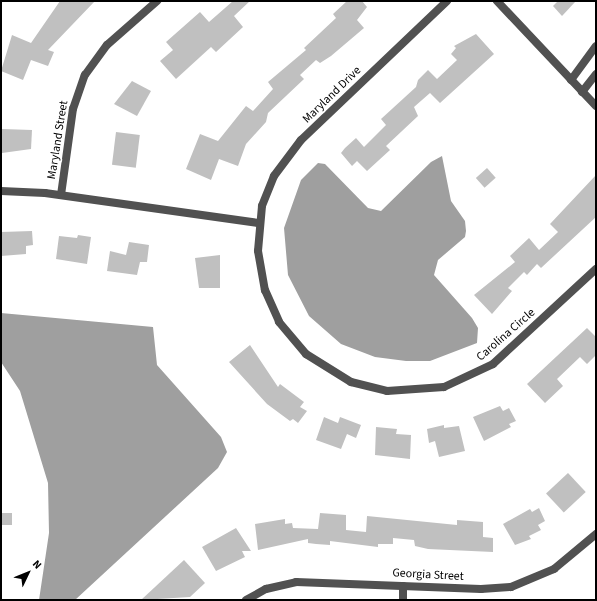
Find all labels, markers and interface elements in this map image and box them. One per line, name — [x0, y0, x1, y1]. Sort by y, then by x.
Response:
street label: Maryland Drive — [300, 64, 364, 126]
street label: Maryland Street — [45, 100, 71, 180]
street label: Carolina Circle — [474, 306, 538, 364]
north arrow — [8, 553, 48, 593]
text: N — [29, 557, 45, 572]
street label: Georgia Street — [392, 566, 464, 584]

